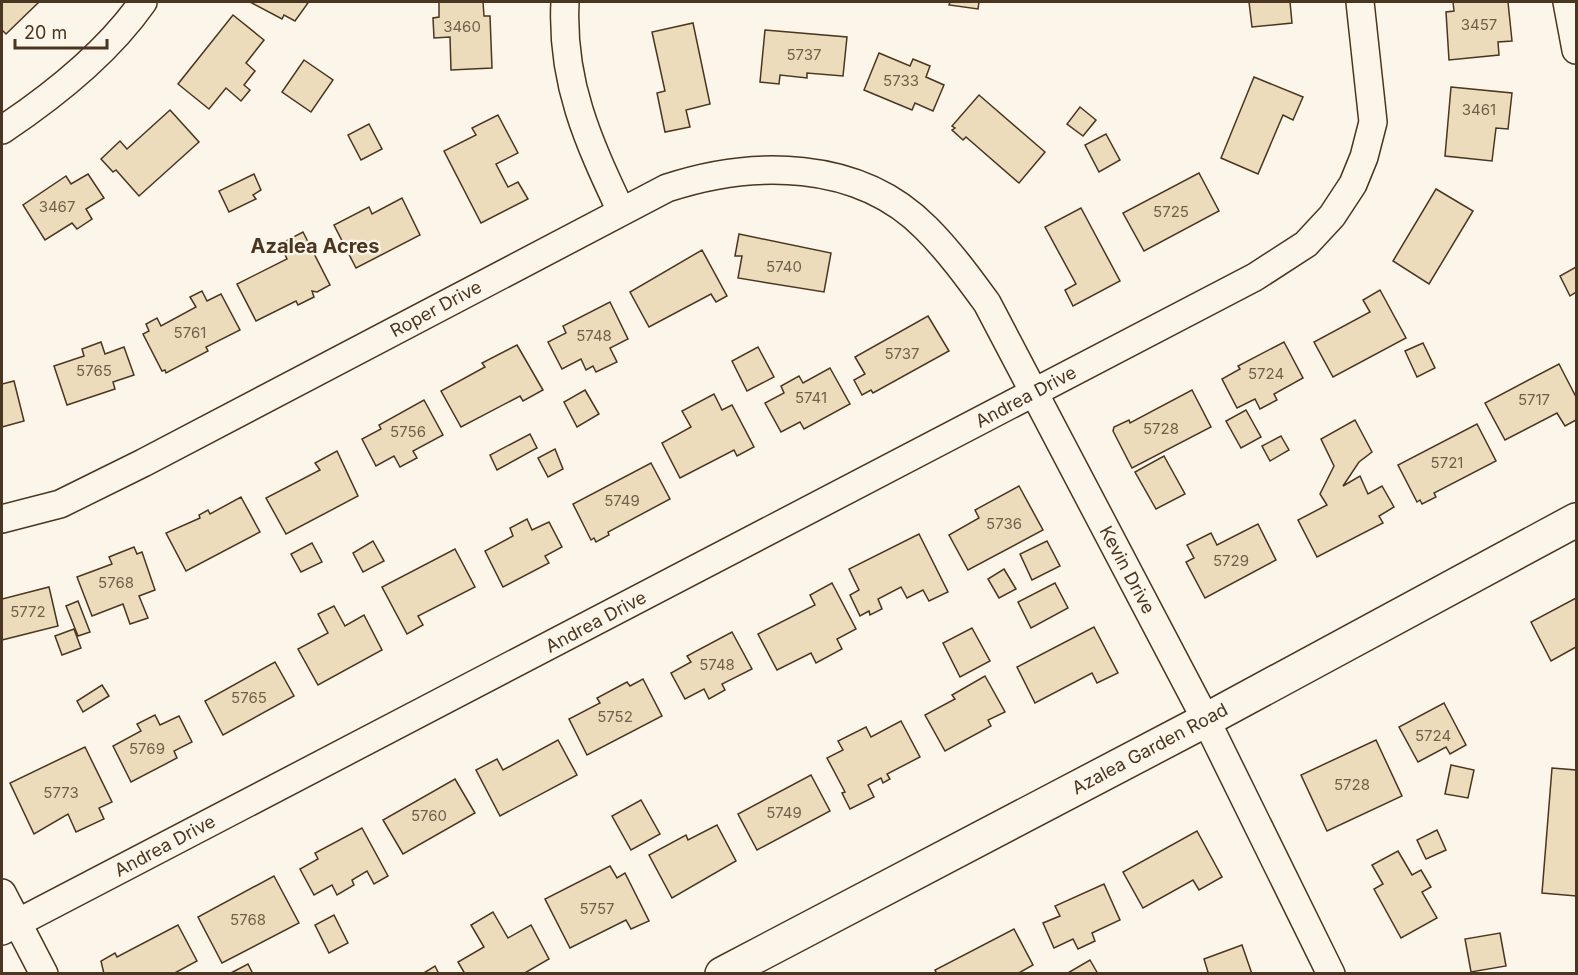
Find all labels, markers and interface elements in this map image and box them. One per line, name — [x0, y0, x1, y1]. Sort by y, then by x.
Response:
scale bar — [15, 12, 106, 50]
house number: 3457 — [1461, 15, 1497, 34]
house number: 3460 — [443, 17, 481, 36]
text: 20 m — [24, 22, 67, 43]
house number: 5737 — [786, 45, 822, 64]
house number: 5733 — [883, 71, 919, 90]
house number: 3461 — [1462, 100, 1496, 119]
house number: 3467 — [39, 197, 75, 216]
house number: 5725 — [1153, 202, 1189, 221]
district label: Azalea Acres — [251, 234, 379, 258]
house number: 5740 — [766, 257, 802, 276]
street label: Roper Drive — [387, 276, 485, 341]
house number: 5761 — [174, 323, 206, 342]
house number: 5748 — [576, 326, 612, 345]
house number: 5737 — [884, 344, 920, 363]
house number: 5765 — [76, 361, 112, 380]
street label: Andrea Drive — [972, 361, 1080, 432]
house number: 5724 — [1248, 364, 1284, 383]
house number: 5741 — [795, 388, 827, 407]
house number: 5717 — [1518, 390, 1550, 409]
house number: 5728 — [1143, 419, 1179, 438]
house number: 5756 — [390, 422, 426, 441]
house number: 5721 — [1431, 453, 1463, 472]
house number: 5749 — [604, 491, 640, 510]
house number: 5736 — [986, 514, 1022, 533]
street label: Kevin Drive — [1096, 522, 1159, 617]
house number: 5729 — [1213, 551, 1249, 570]
house number: 5768 — [98, 573, 134, 592]
street label: Andrea Drive — [542, 586, 650, 657]
house number: 5772 — [10, 602, 46, 621]
house number: 5748 — [699, 655, 735, 674]
house number: 5765 — [231, 688, 267, 707]
street label: Azalea Garden Road — [1068, 699, 1231, 799]
house number: 5752 — [597, 707, 633, 726]
house number: 5724 — [1415, 726, 1451, 745]
house number: 5769 — [129, 739, 165, 758]
house number: 5728 — [1334, 775, 1370, 794]
house number: 5773 — [43, 783, 79, 802]
house number: 5749 — [766, 803, 802, 822]
house number: 5760 — [411, 806, 447, 825]
street label: Andrea Drive — [111, 810, 219, 881]
house number: 5757 — [579, 899, 615, 918]
house number: 5768 — [230, 910, 266, 929]

